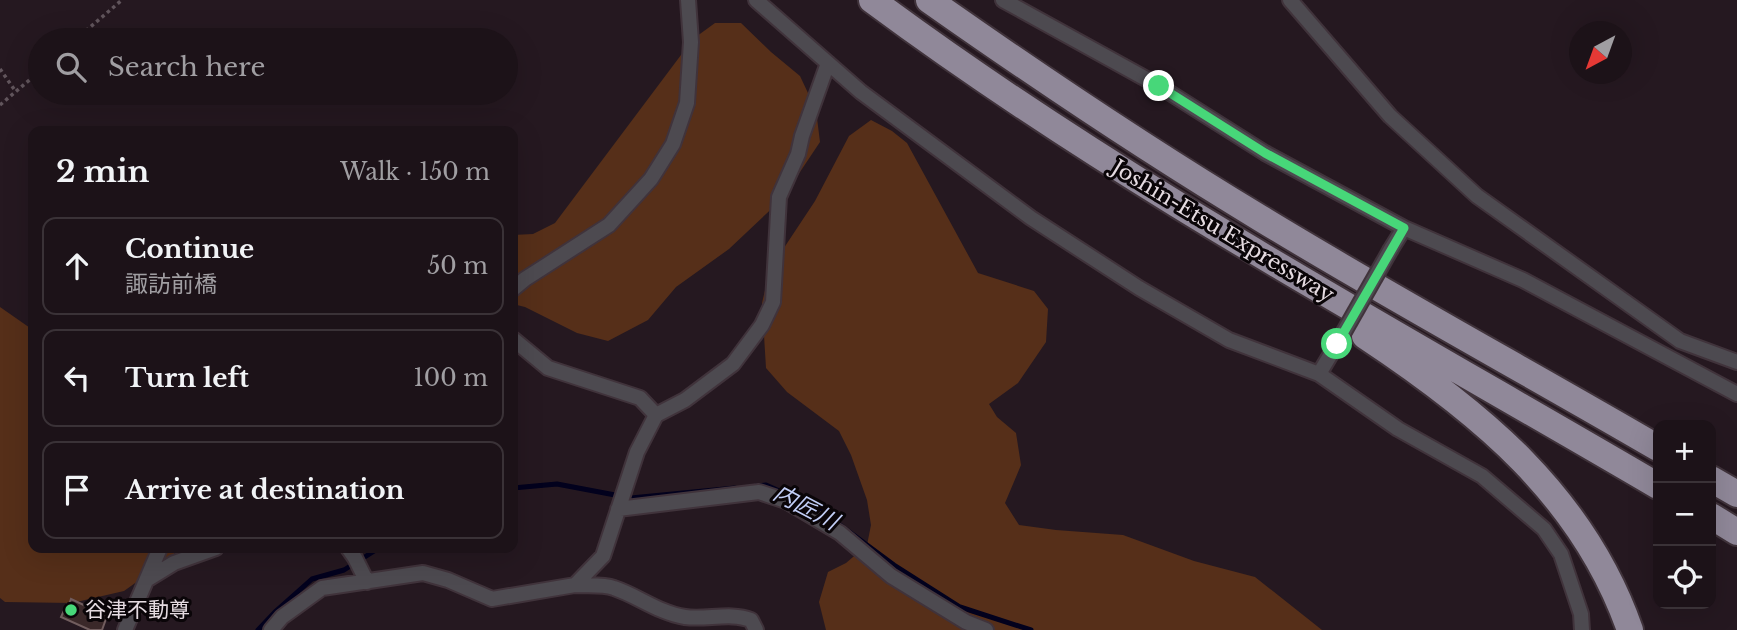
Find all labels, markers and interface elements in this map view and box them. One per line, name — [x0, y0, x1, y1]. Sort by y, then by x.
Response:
north arrow — [1569, 21, 1632, 84]
search box — [28, 28, 518, 105]
icon: search — [52, 48, 90, 86]
text: Search here — [108, 51, 265, 83]
route end — [1143, 70, 1174, 101]
text: 2 min — [56, 153, 149, 190]
street label: Joshin-Etsu Expressway — [1105, 153, 1339, 308]
text: Walk · 150 m — [340, 158, 490, 186]
text: Continue — [125, 233, 254, 265]
icon: ahead — [58, 247, 96, 285]
text: 50 m — [427, 252, 488, 280]
text: 諏訪前橋 — [125, 270, 217, 298]
route start — [1321, 328, 1352, 359]
icon: left — [58, 359, 96, 397]
text: Turn left — [125, 362, 249, 394]
text: 100 m — [414, 364, 488, 392]
map controls — [1653, 420, 1716, 609]
button: + — [1653, 420, 1716, 483]
icon: arrive — [58, 471, 96, 509]
text: Arrive at destination — [125, 474, 405, 506]
water label: 内匠川 — [769, 478, 846, 537]
button: − — [1653, 483, 1716, 546]
button: locate — [1653, 546, 1716, 609]
place label: 谷津不動尊 — [85, 597, 190, 623]
marker: 谷津不動尊 — [63, 602, 79, 618]

